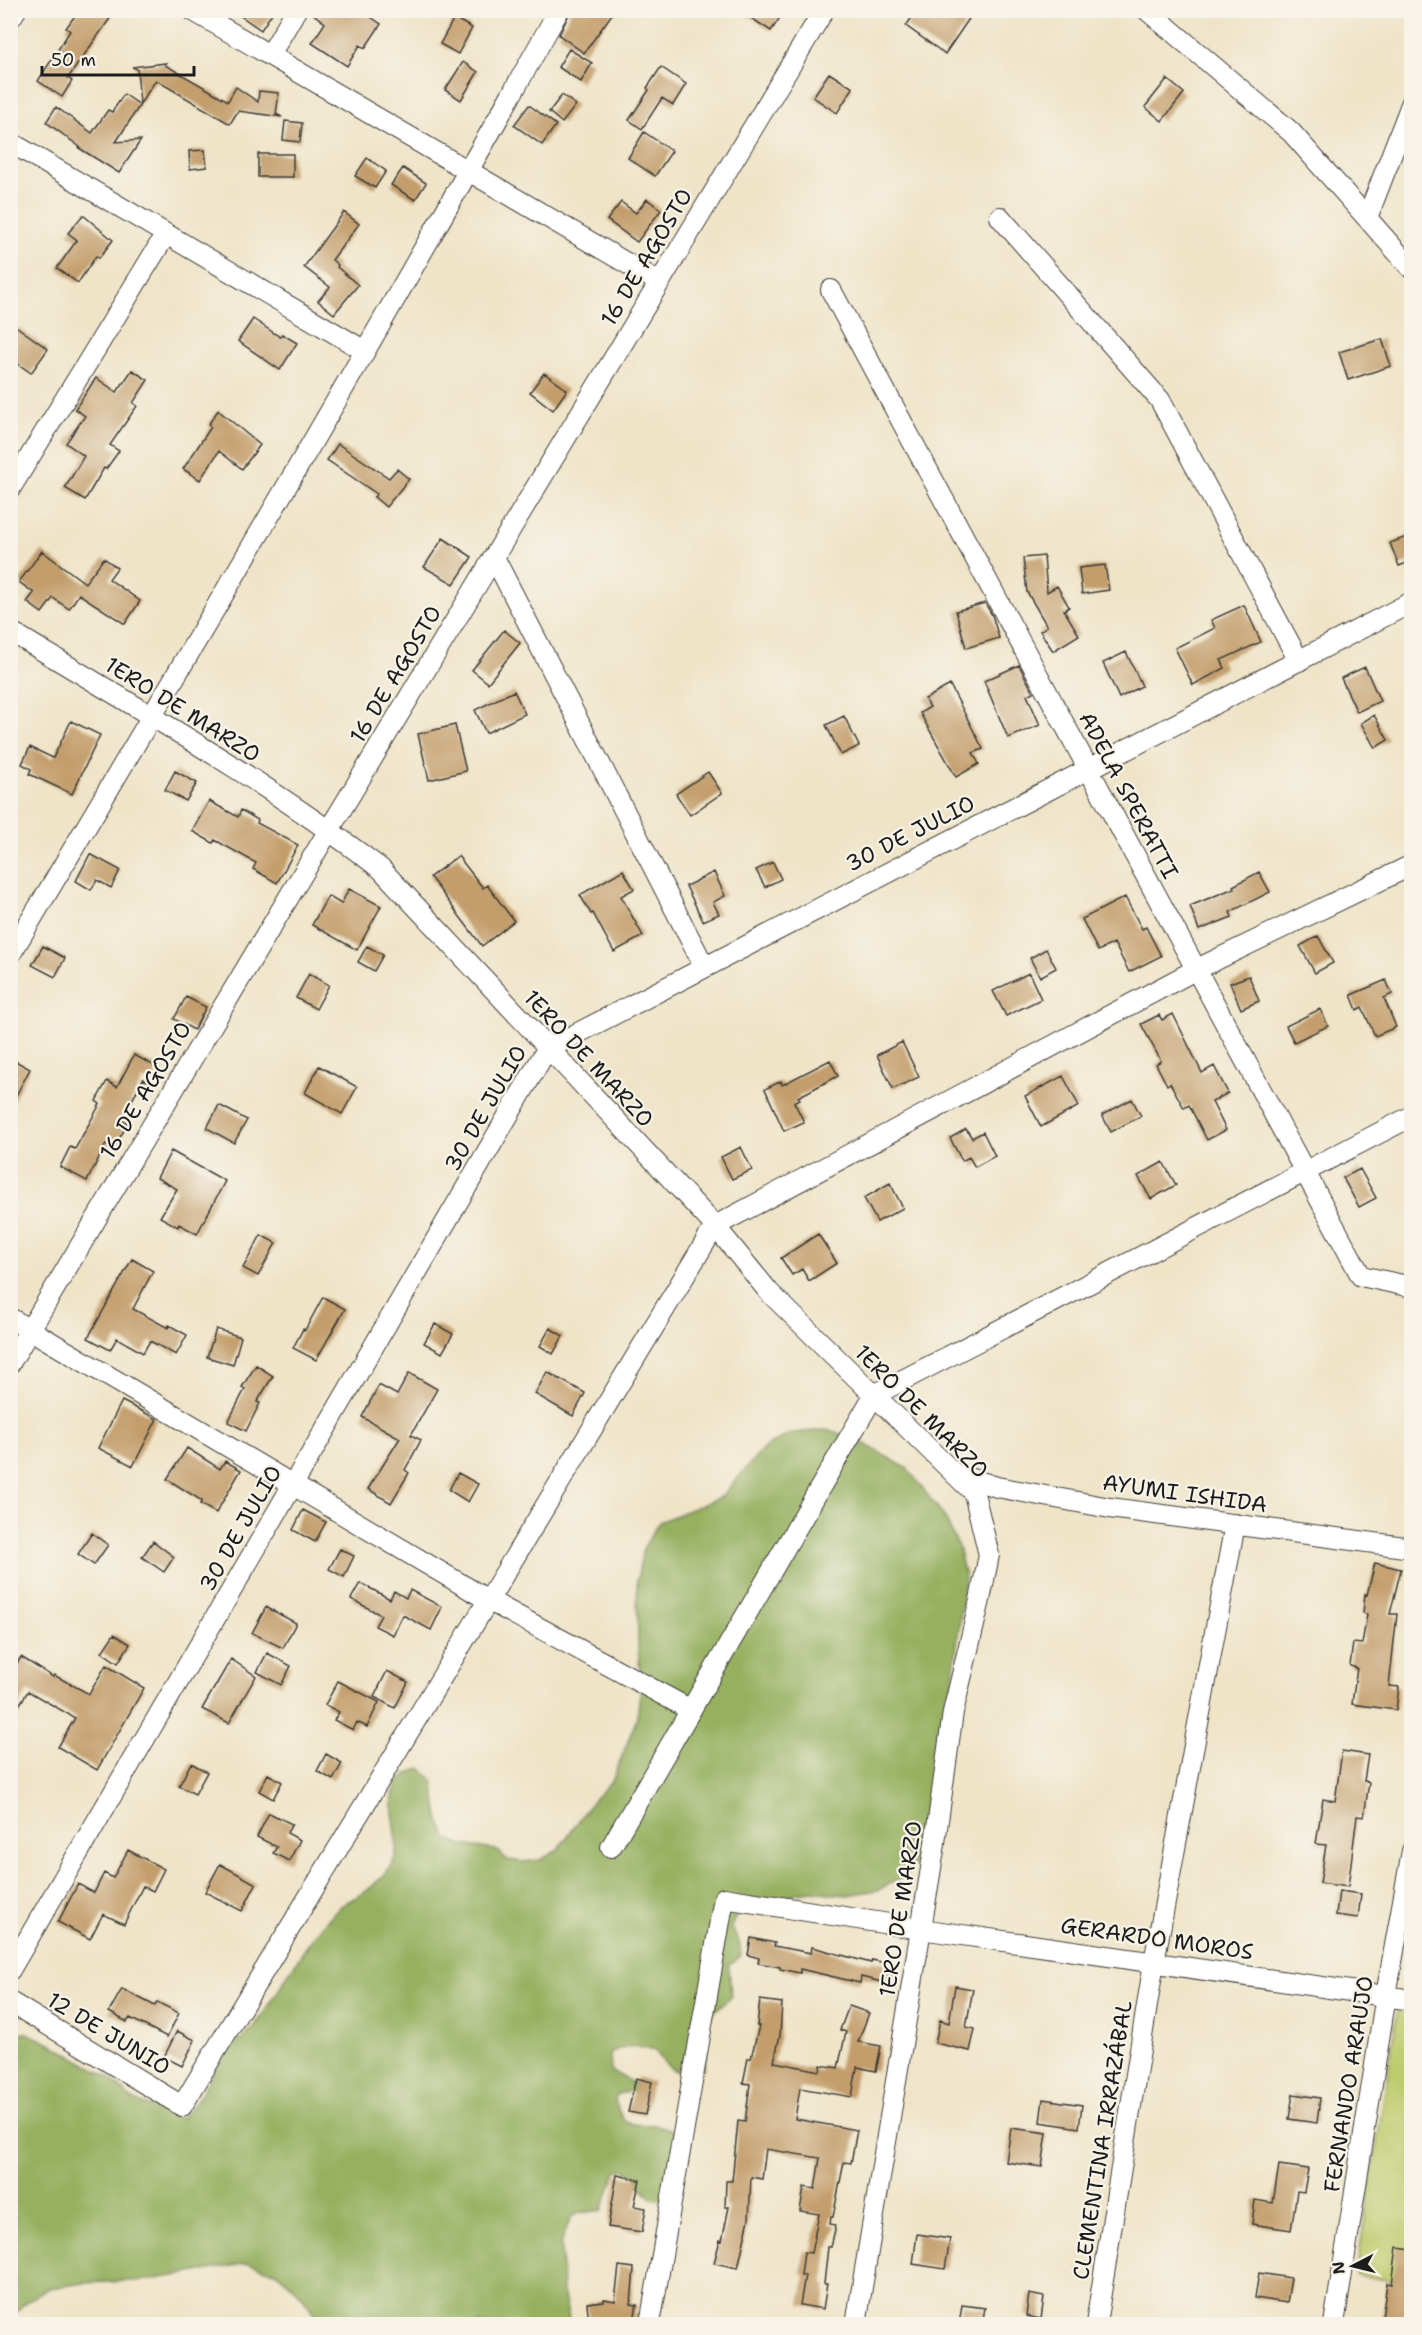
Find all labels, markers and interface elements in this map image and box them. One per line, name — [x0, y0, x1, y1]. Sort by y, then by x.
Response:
scale bar — [42, 39, 194, 77]
text: 50 m — [51, 48, 96, 72]
street label: 16 DE AGOSTO — [594, 183, 699, 331]
street label: 16 DE AGOSTO — [343, 600, 448, 748]
street label: 1ERO DE MARZO — [100, 650, 266, 769]
street label: ADELA SPERATTI — [1072, 707, 1185, 884]
street label: 30 DE JULIO — [841, 789, 980, 878]
street label: 1ERO DE MARZO — [517, 983, 660, 1133]
street label: 16 DE AGOSTO — [93, 1016, 198, 1164]
street label: 30 DE JULIO — [438, 1040, 533, 1177]
street label: 1ERO DE MARZO — [849, 1338, 995, 1484]
street label: 30 DE JULIO — [193, 1460, 288, 1597]
street label: AYUMI ISHIDA — [1101, 1468, 1269, 1519]
street label: 1ERO DE MARZO — [872, 1819, 929, 1999]
street label: GERARDO MOROS — [1059, 1911, 1255, 1966]
street label: FERNANDO ARAUJO — [1317, 1974, 1380, 2194]
street label: 12 DE JUNIO — [42, 1985, 176, 2082]
street label: CLEMENTINA IRRAZÁBAL — [1066, 1998, 1139, 2282]
north arrow — [1323, 2236, 1383, 2296]
text: N — [1327, 2260, 1350, 2275]

